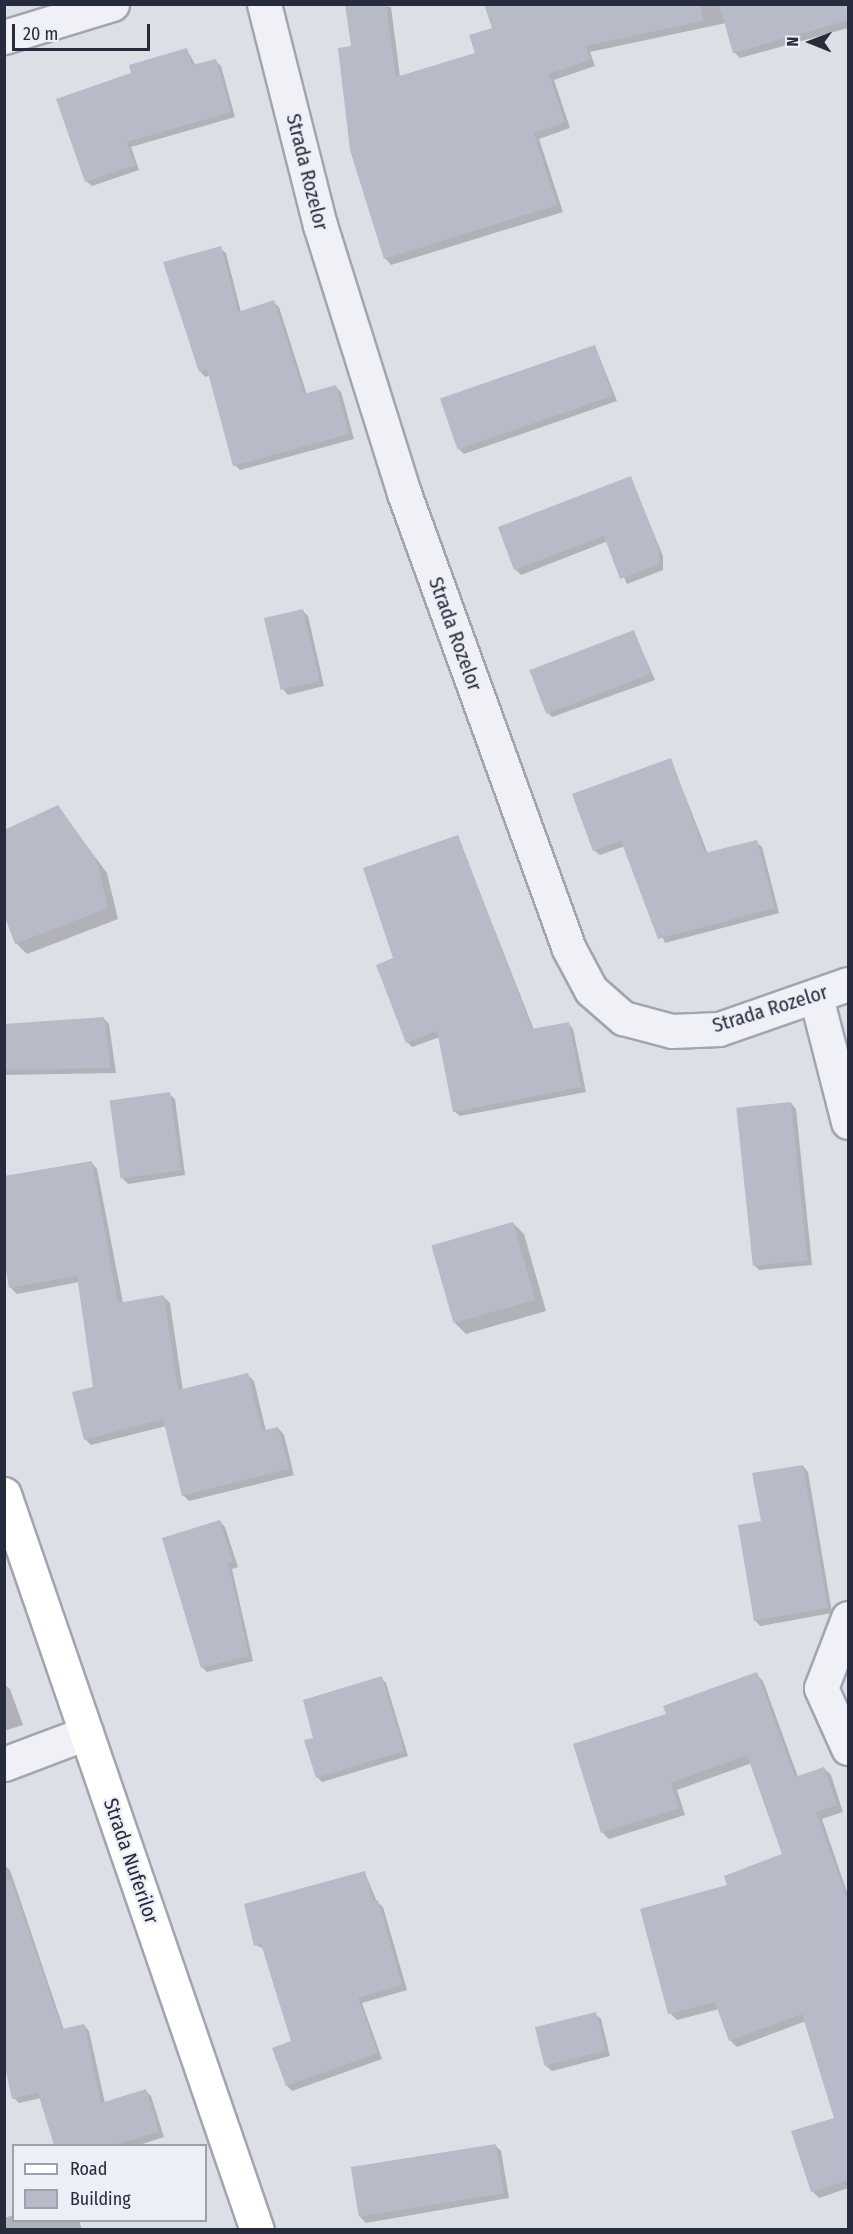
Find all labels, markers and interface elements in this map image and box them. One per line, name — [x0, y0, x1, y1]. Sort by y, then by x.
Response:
scale bar — [15, 12, 153, 50]
north arrow — [781, 12, 841, 72]
text: 20 m — [23, 23, 58, 45]
text: N — [783, 37, 802, 47]
street label: Strada Rozelor — [281, 111, 333, 233]
street label: Strada Rozelor — [423, 574, 487, 694]
street label: Strada Rozelor — [710, 980, 830, 1038]
street label: Strada Nuferilor — [98, 1795, 164, 1927]
legend — [12, 2144, 207, 2222]
text: Road — [70, 2158, 107, 2180]
text: Building — [70, 2188, 131, 2210]

